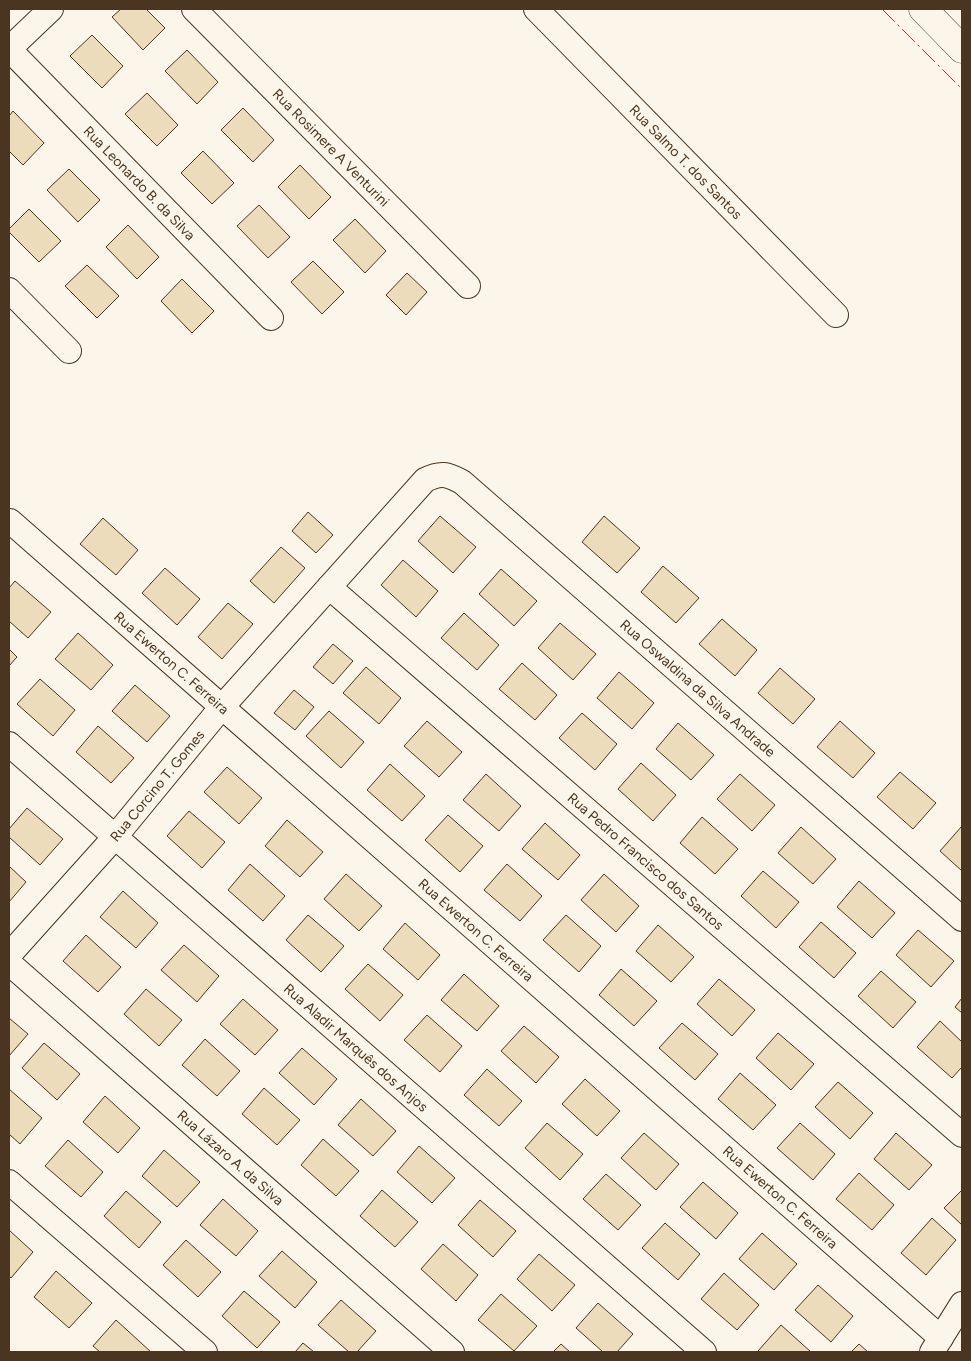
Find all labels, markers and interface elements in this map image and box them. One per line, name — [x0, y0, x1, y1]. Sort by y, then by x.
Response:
street label: Rua Rosimere A Venturini — [269, 85, 393, 210]
street label: Rua Salmo T. dos Santos — [626, 101, 746, 223]
street label: Rua Leonardo B. da Silva — [80, 122, 199, 244]
street label: Rua Ewerton C. Ferreira — [111, 608, 233, 718]
street label: Rua Oswaldina da Silva Andrade — [617, 616, 779, 761]
street label: Rua Corcino T. Gomes — [106, 726, 208, 845]
street label: Rua Pedro Francisco dos Santos — [564, 789, 727, 933]
street label: Rua Ewerton C. Ferreira — [415, 875, 537, 985]
street label: Rua Aladir Marquês dos Anjos — [280, 980, 432, 1115]
street label: Rua Lázaro A. da Silva — [174, 1106, 287, 1209]
street label: Rua Ewerton C. Ferreira — [719, 1142, 841, 1252]

